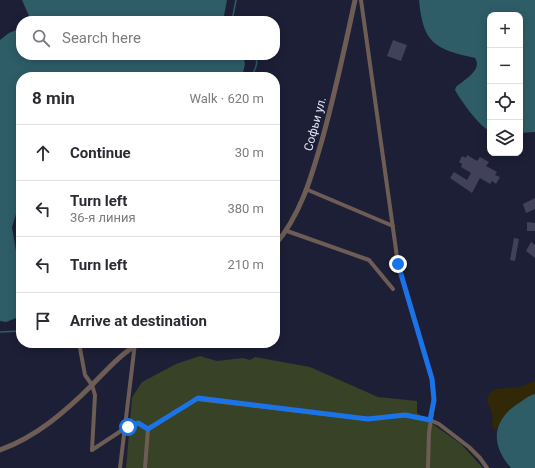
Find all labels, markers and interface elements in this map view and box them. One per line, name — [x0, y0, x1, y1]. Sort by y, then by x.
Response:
map controls — [487, 12, 523, 156]
button: + — [487, 12, 523, 48]
search box — [16, 16, 280, 60]
icon: search — [30, 27, 52, 49]
text: Search here — [62, 29, 141, 47]
button: − — [487, 48, 523, 84]
button: locate — [487, 84, 523, 120]
text: 8 min — [32, 88, 75, 108]
text: Walk · 620 m — [189, 91, 264, 106]
street label: Софьи ул. — [301, 95, 329, 153]
button: layers — [487, 120, 523, 156]
icon: ahead — [32, 142, 54, 164]
text: Continue — [70, 144, 131, 162]
text: 30 m — [235, 145, 264, 160]
text: Turn left — [70, 192, 127, 210]
icon: left — [32, 198, 54, 220]
text: 380 m — [227, 201, 264, 216]
text: 36-я линия — [70, 210, 136, 225]
icon: left — [32, 254, 54, 276]
route end — [389, 255, 407, 273]
text: Turn left — [70, 256, 127, 274]
text: 210 m — [227, 257, 264, 272]
icon: arrive — [32, 310, 54, 332]
text: Arrive at destination — [70, 312, 207, 330]
route start — [119, 418, 137, 436]

